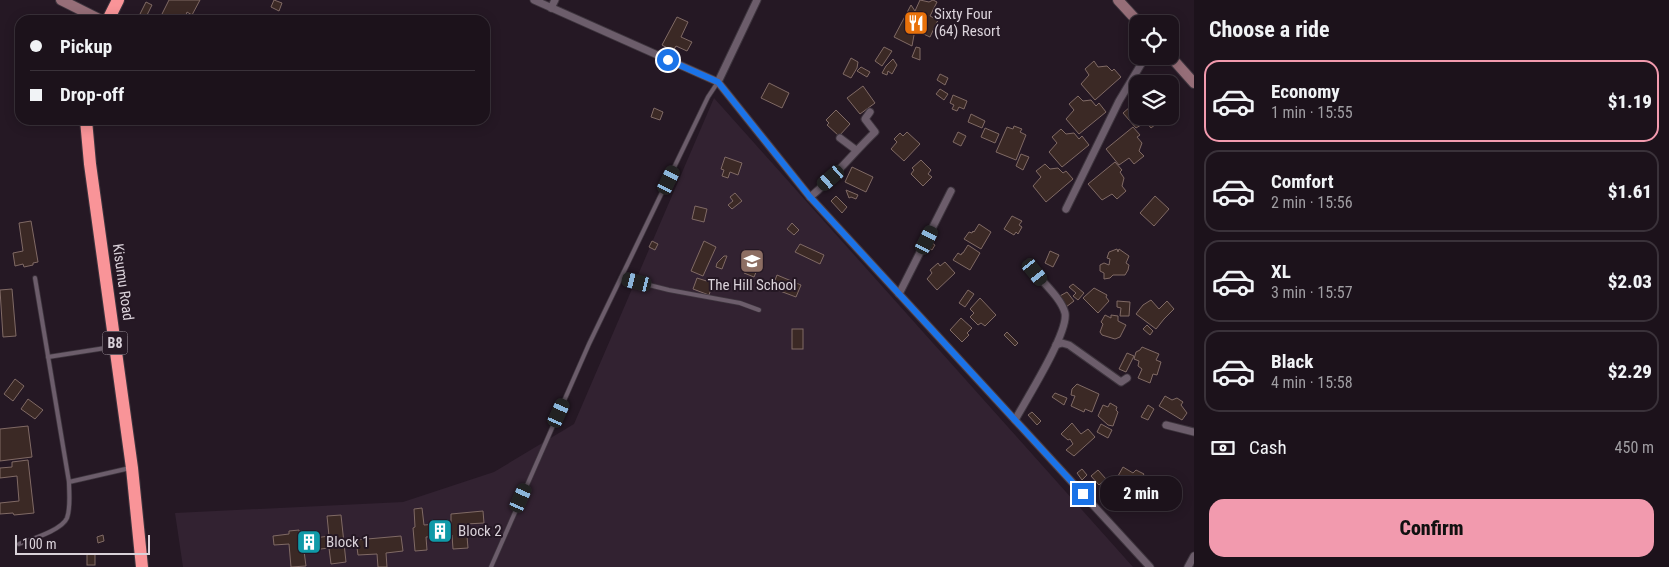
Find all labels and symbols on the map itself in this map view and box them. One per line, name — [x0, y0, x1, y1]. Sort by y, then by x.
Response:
place label: Sixty Four (64) Resort — [934, 5, 1000, 40]
restaurant icon: Sixty Four (64) Resort — [903, 10, 929, 36]
route start — [657, 49, 679, 71]
car — [814, 162, 847, 194]
car — [655, 163, 682, 197]
car — [913, 223, 940, 257]
street label: Kisumu Road — [109, 242, 137, 322]
school or university icon: The Hill School — [739, 248, 765, 274]
car — [1019, 256, 1050, 288]
car — [620, 271, 653, 293]
place label: The Hill School — [707, 276, 797, 294]
road number: B8 — [102, 332, 128, 354]
car — [546, 396, 571, 430]
callout: 2 min — [1100, 476, 1183, 512]
car — [508, 481, 533, 515]
route end — [1072, 483, 1094, 505]
building icon: Block 2 — [427, 518, 453, 544]
place label: Block 2 — [458, 522, 502, 540]
building icon: Block 1 — [296, 529, 322, 555]
scale bar — [15, 532, 150, 555]
place label: Block 1 — [326, 533, 370, 551]

